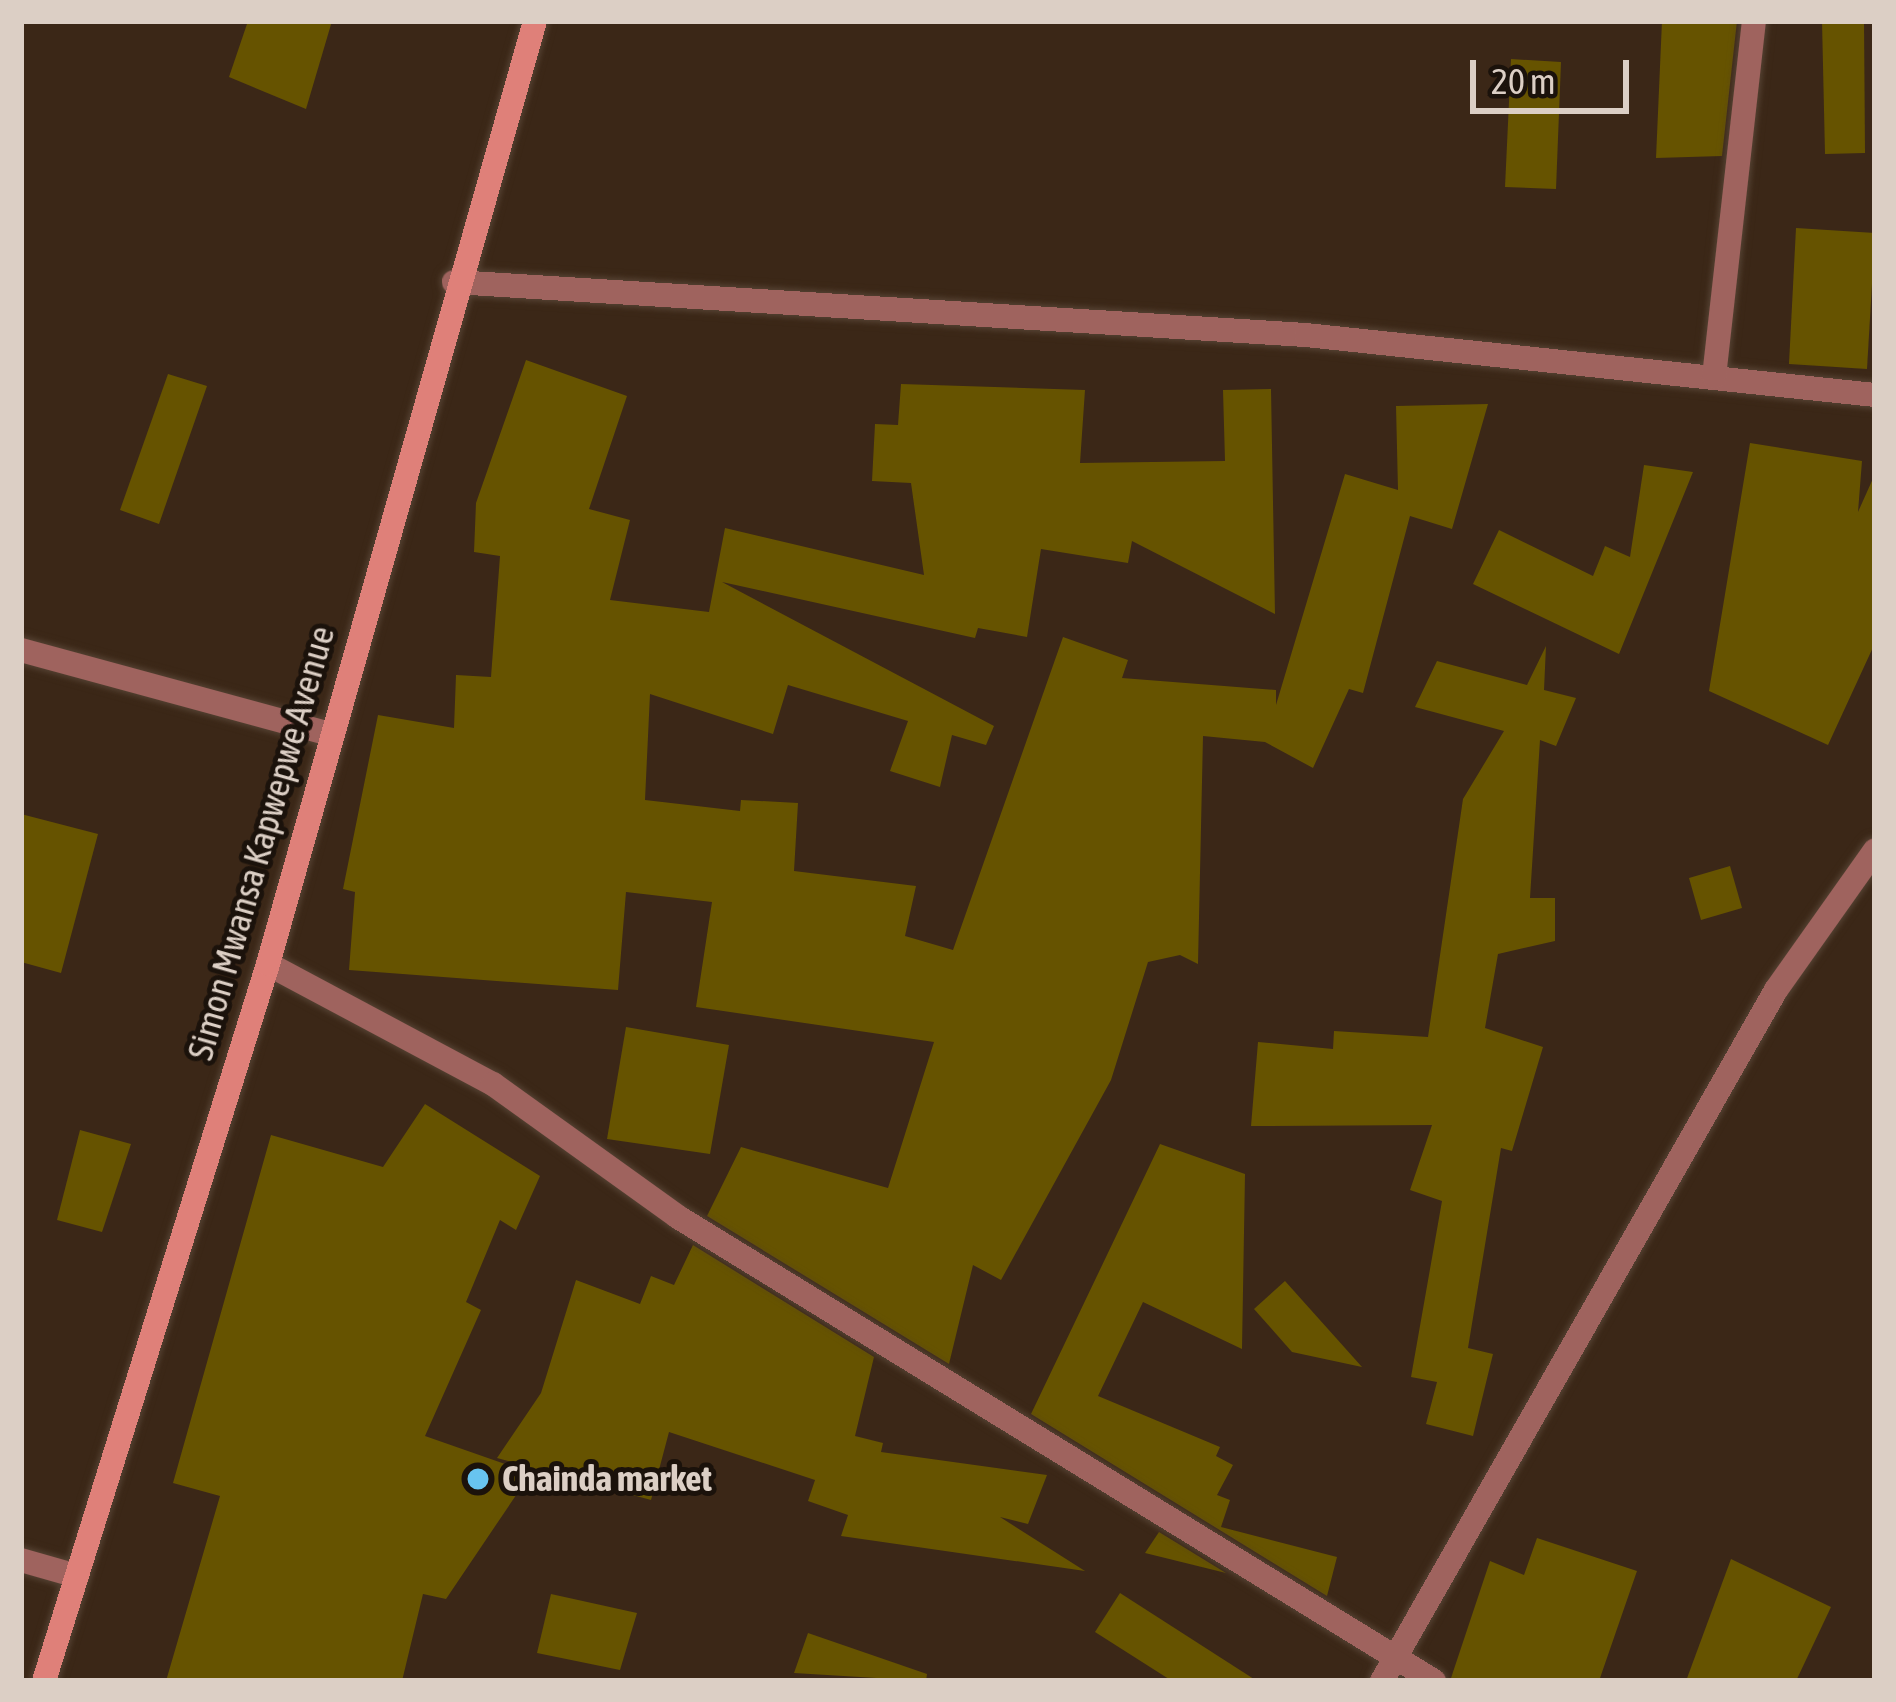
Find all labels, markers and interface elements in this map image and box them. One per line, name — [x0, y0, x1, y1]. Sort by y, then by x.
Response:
scale bar — [1476, 36, 1635, 110]
text: 20 m — [1491, 60, 1556, 102]
street label: Simon Mwansa Kapwepwe Avenue — [178, 621, 344, 1065]
place label: Chainda market — [502, 1457, 712, 1501]
marker: Chainda market — [465, 1466, 491, 1492]

